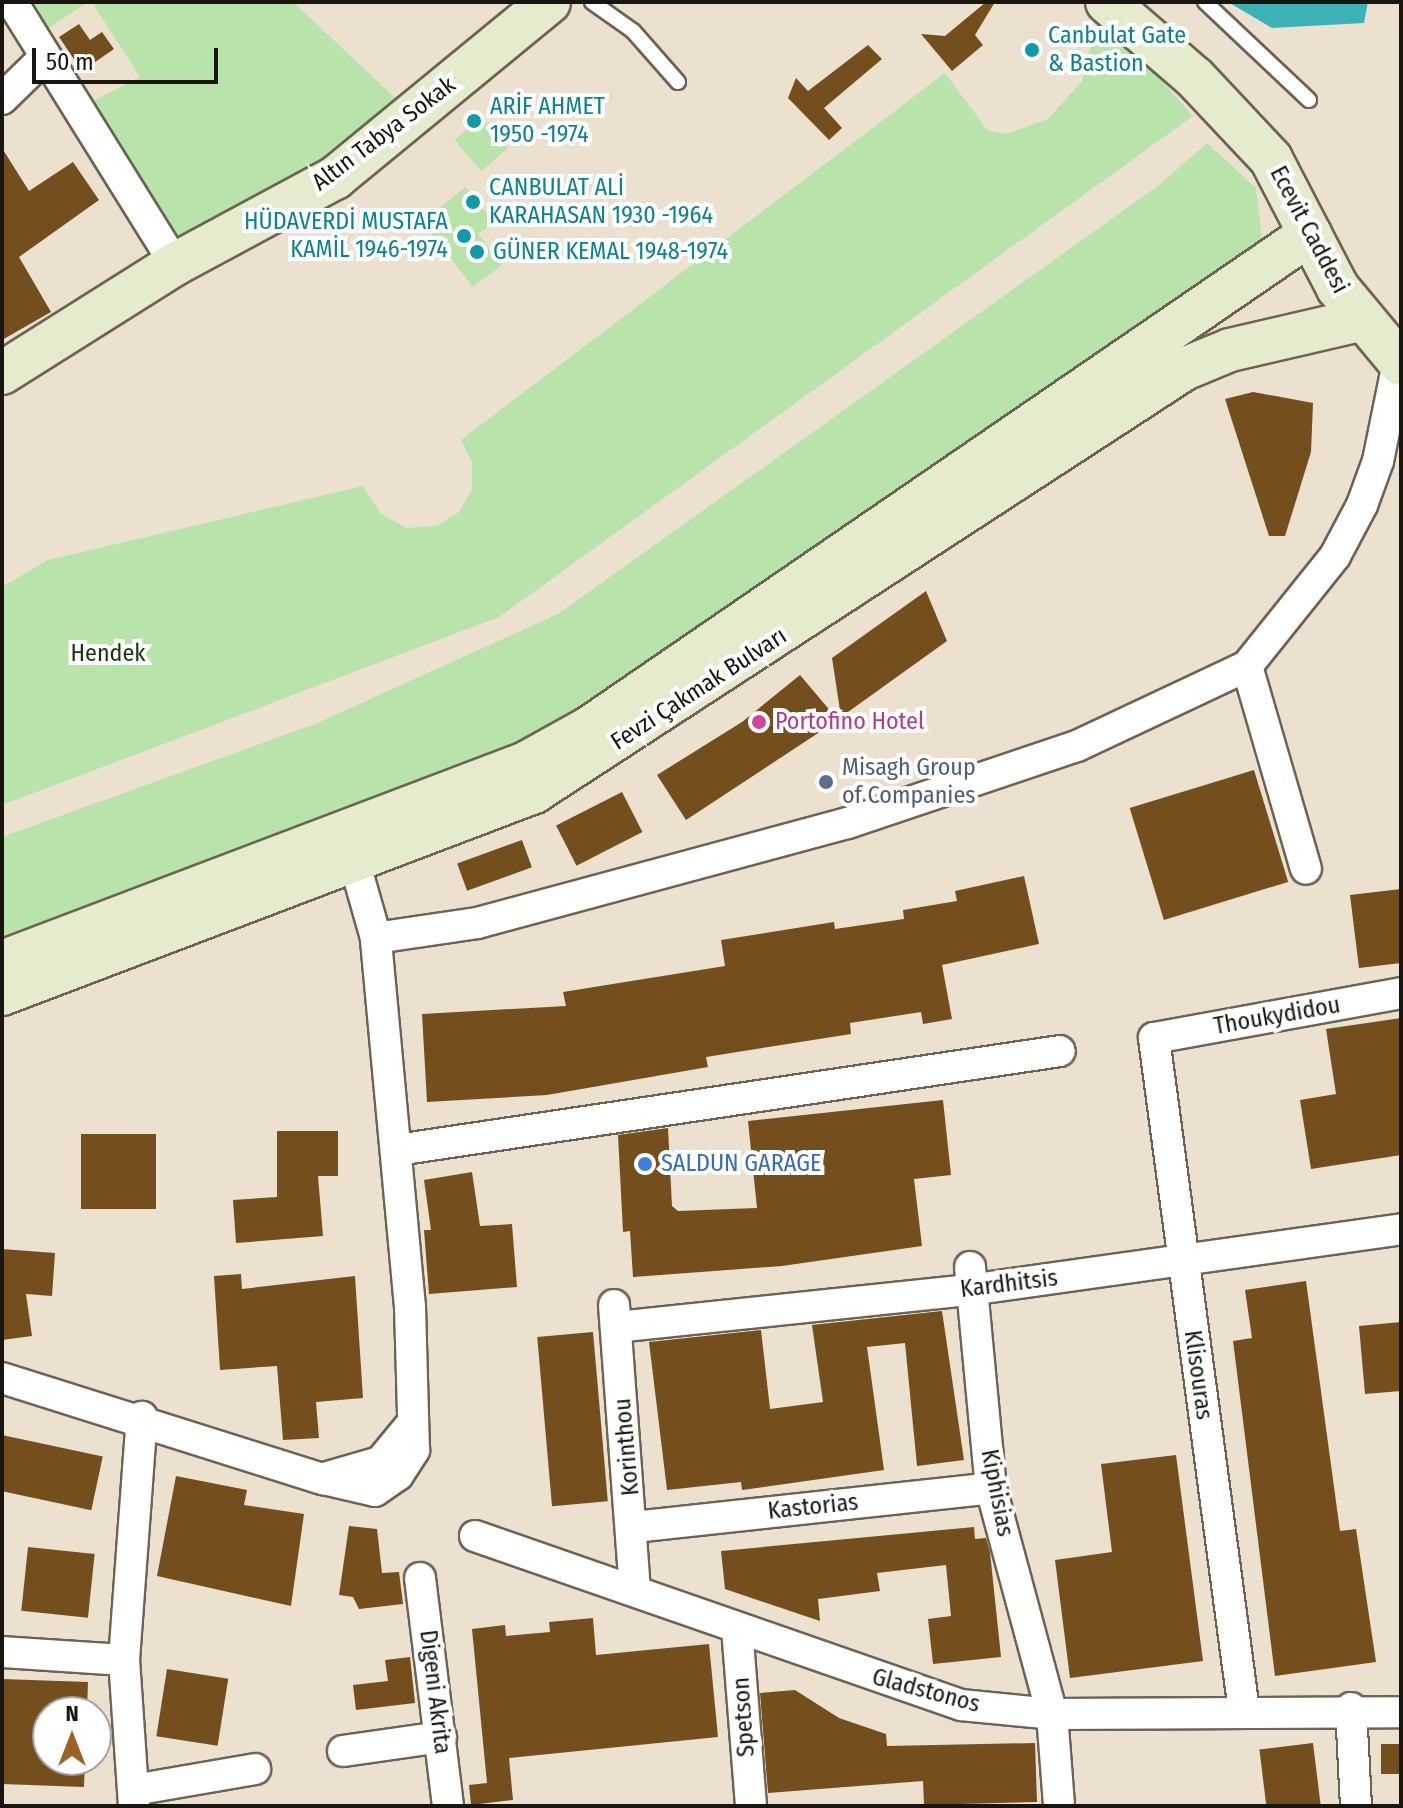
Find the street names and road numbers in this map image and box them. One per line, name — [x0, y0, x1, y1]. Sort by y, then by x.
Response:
street label: Altın Tabya Sokak — [307, 71, 461, 197]
street label: Ecevit Caddesi — [1263, 161, 1355, 299]
street label: Fevzi Çakmak Bulvarı — [606, 622, 792, 756]
street label: Thoukydidou — [1212, 991, 1342, 1041]
street label: Kardhitsis — [959, 1264, 1059, 1304]
street label: Klisouras — [1177, 1328, 1219, 1422]
street label: Korinthou — [608, 1397, 646, 1497]
street label: Kiphisias — [974, 1447, 1020, 1539]
street label: Kastorias — [766, 1488, 860, 1526]
street label: Digeni Akrita — [413, 1628, 457, 1756]
street label: Gladstonos — [869, 1663, 983, 1719]
street label: Spetson — [727, 1676, 761, 1758]

